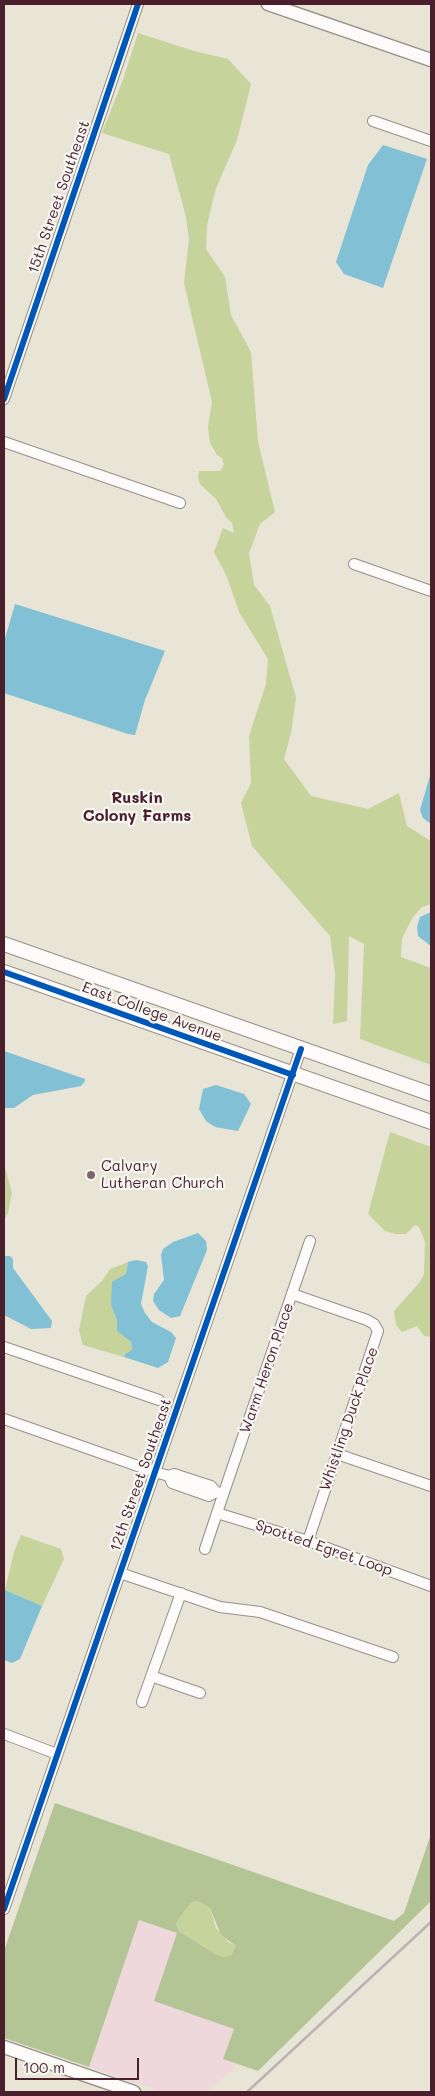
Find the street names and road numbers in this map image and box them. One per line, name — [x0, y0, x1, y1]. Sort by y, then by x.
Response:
street label: 15th Street Southeast — [24, 118, 94, 276]
street label: East College Avenue — [80, 978, 224, 1046]
street label: Warm Heron Place — [236, 1300, 298, 1436]
street label: Whistling Duck Place — [316, 1345, 382, 1493]
street label: 12th Street Southeast — [106, 1396, 176, 1554]
street label: Spotted Egret Loop — [253, 1516, 395, 1580]

